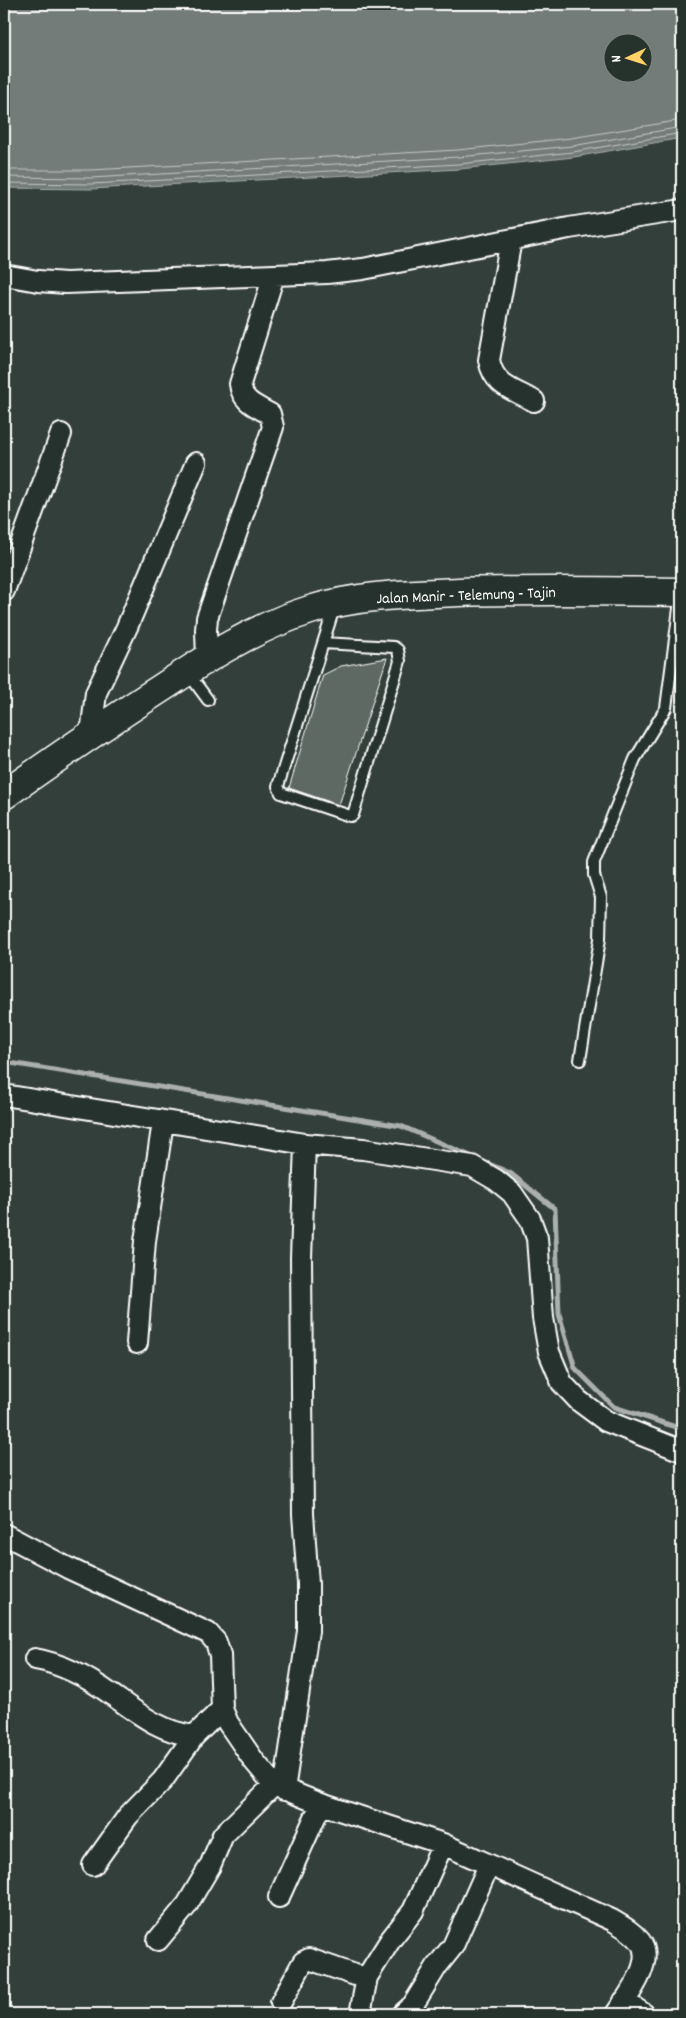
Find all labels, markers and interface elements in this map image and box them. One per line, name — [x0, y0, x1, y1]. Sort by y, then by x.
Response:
north arrow — [604, 32, 654, 82]
text: N — [607, 55, 627, 63]
street label: Jalan Manir - Telemung - Tajin — [376, 582, 556, 611]

